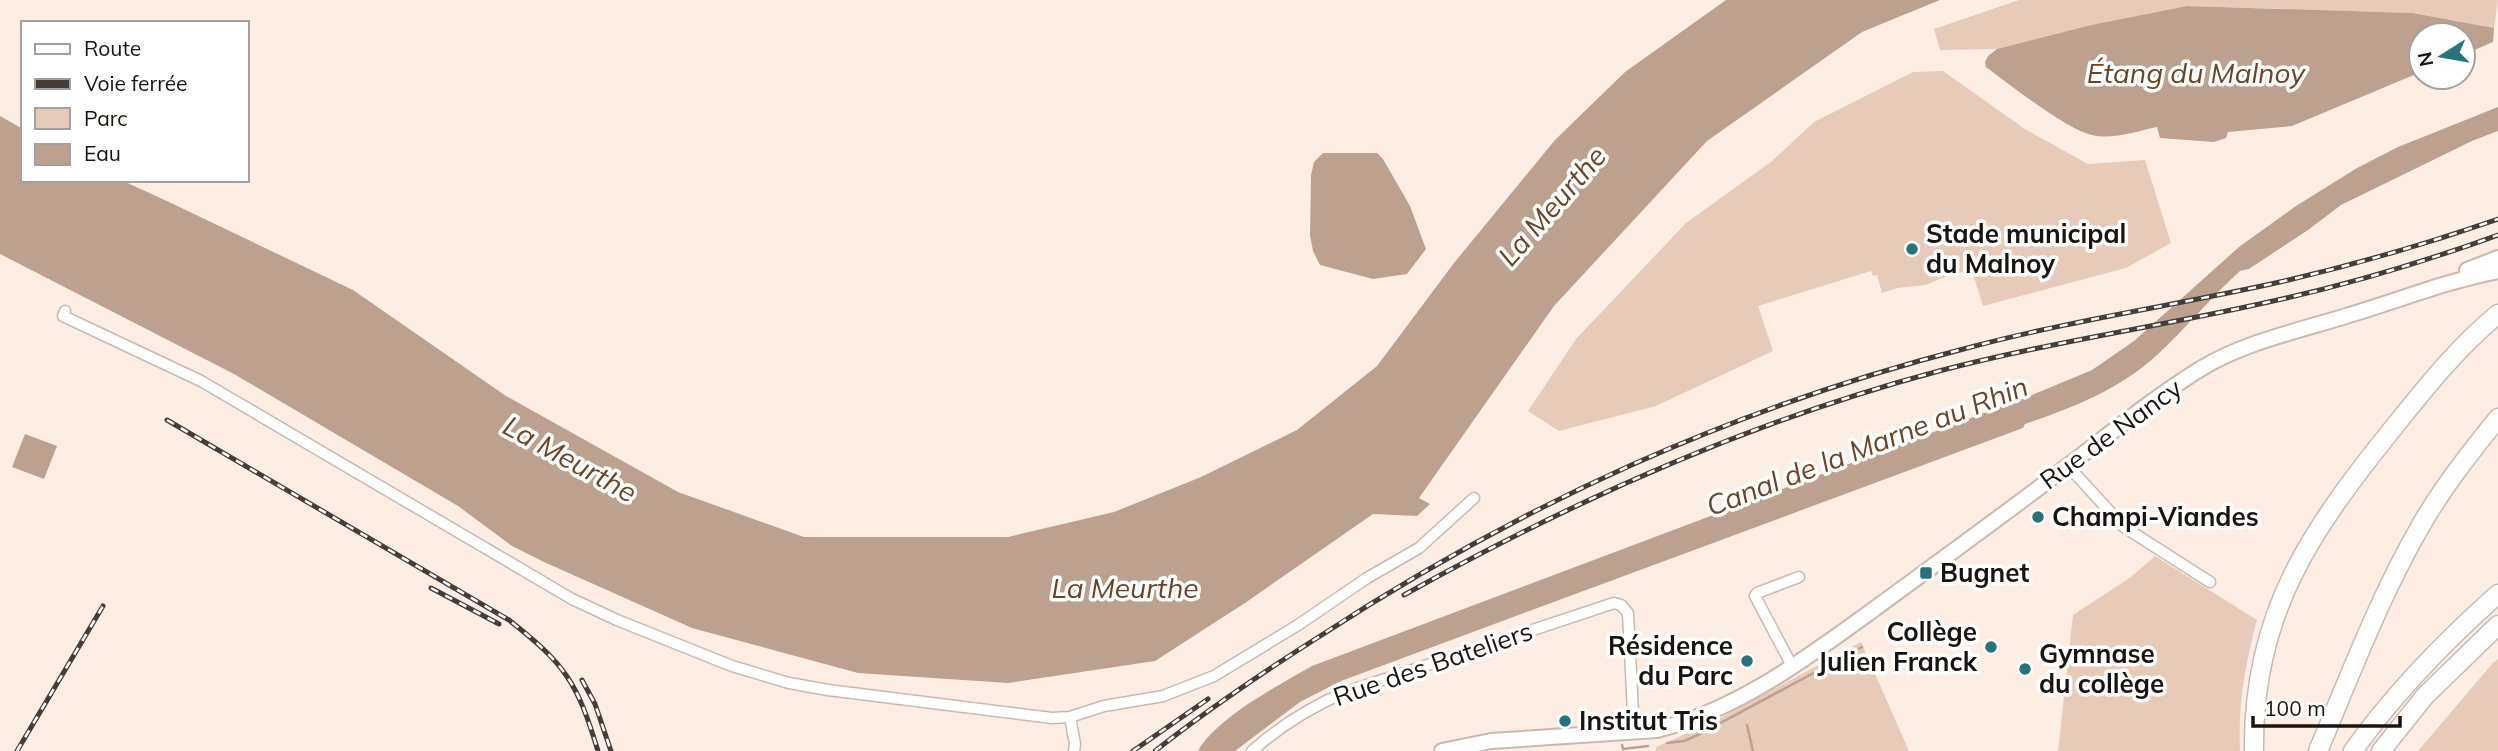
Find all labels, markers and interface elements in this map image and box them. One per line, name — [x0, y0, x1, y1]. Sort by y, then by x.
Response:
legend — [21, 21, 248, 182]
north arrow — [2407, 21, 2477, 91]
text: Route — [84, 35, 141, 61]
text: N — [2412, 50, 2438, 69]
water label: Étang du Malnoy — [2087, 55, 2306, 90]
text: Voie ferrée — [84, 70, 188, 96]
text: Parc — [84, 105, 128, 131]
water label: La Meurthe — [1490, 139, 1613, 273]
text: Eau — [84, 140, 121, 166]
place label: Stade municipal du Malnoy — [1926, 217, 2126, 280]
marker: Stade municipal du Malnoy — [1904, 241, 1920, 257]
water label: Canal de la Marne au Rhin — [1701, 368, 2033, 523]
street label: Rue de Nancy — [2033, 371, 2188, 496]
water label: La Meurthe — [497, 408, 643, 510]
place label: Champi-Viandes — [2052, 500, 2259, 533]
marker: Champi-Viandes — [2030, 509, 2046, 525]
place label: Bugnet — [1940, 556, 2029, 589]
marker: Bugnet — [1918, 565, 1934, 581]
water label: La Meurthe — [1051, 570, 1199, 605]
street label: Rue des Bateliers — [1329, 614, 1537, 713]
place label: Collège Julien Franck — [1818, 615, 1978, 678]
place label: Résidence du Parc — [1608, 629, 1733, 692]
place label: Gymnase du collège — [2039, 637, 2164, 700]
marker: Collège Julien Franck — [1983, 639, 1999, 655]
marker: Résidence du Parc — [1739, 653, 1755, 669]
marker: Gymnase du collège — [2017, 661, 2033, 677]
scale bar — [2253, 684, 2400, 728]
text: 100 m — [2264, 695, 2326, 721]
place label: Institut Tris — [1579, 704, 1718, 737]
marker: Institut Tris — [1557, 713, 1573, 729]

